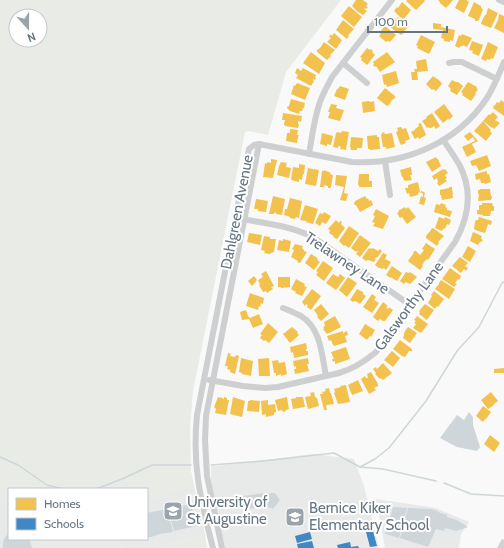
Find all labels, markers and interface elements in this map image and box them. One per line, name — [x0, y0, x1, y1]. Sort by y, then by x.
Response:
north arrow — [8, 8, 48, 48]
scale bar — [368, 8, 447, 34]
text: 100 m — [374, 14, 408, 29]
text: N — [25, 29, 38, 45]
street label: Dahlgreen Avenue — [217, 153, 257, 271]
street label: Trelawney Lane — [301, 228, 393, 298]
street label: Galsworthy Lane — [371, 258, 447, 354]
legend — [8, 488, 148, 540]
place label: University of St Augustine — [187, 493, 267, 528]
text: Homes — [44, 496, 81, 511]
place label: Bernice Kiker Elementary School — [309, 499, 430, 534]
school or university icon: University of St Augustine — [162, 500, 184, 522]
school or university icon: Bernice Kiker Elementary School — [284, 506, 306, 528]
text: Schools — [44, 516, 84, 531]

